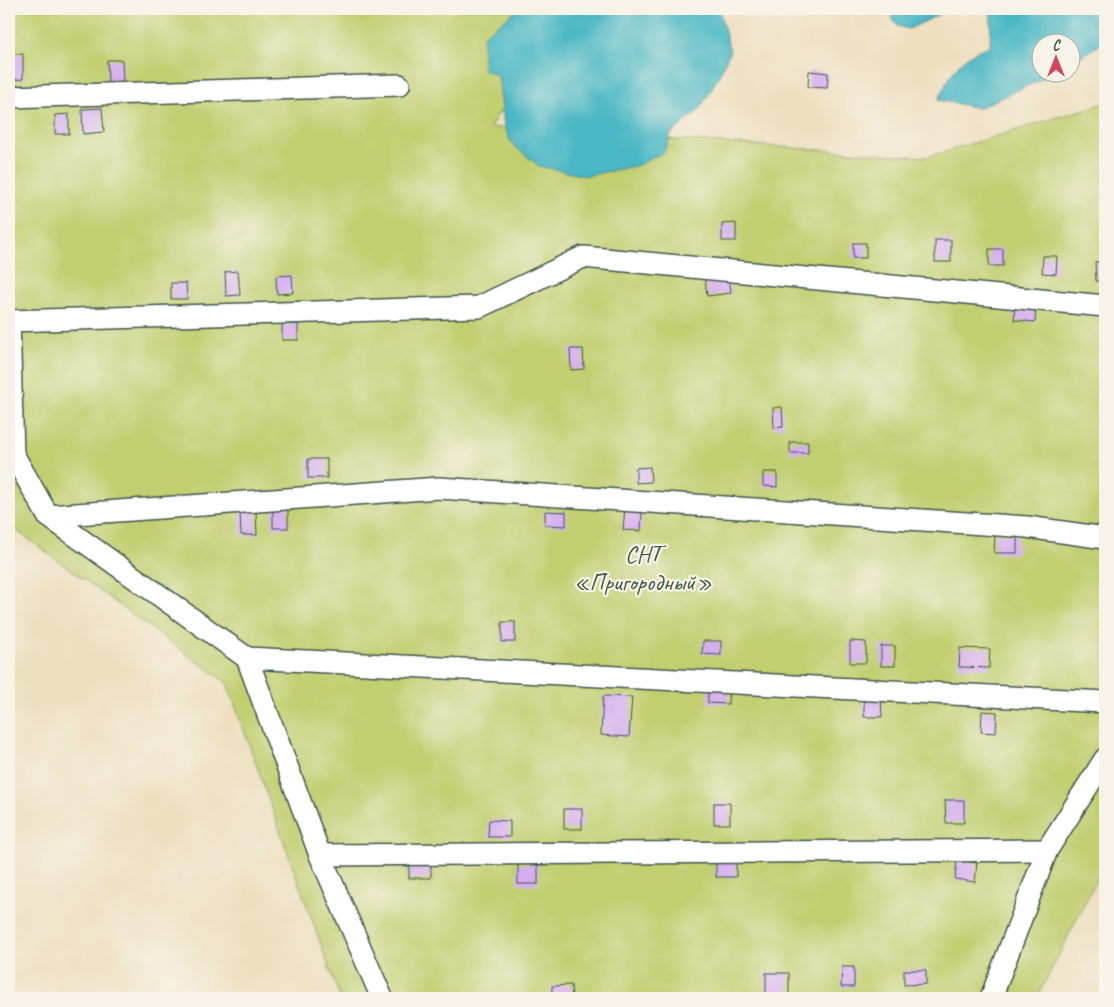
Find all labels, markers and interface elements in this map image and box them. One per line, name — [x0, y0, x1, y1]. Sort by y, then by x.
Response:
north arrow — [1032, 32, 1082, 82]
text: С — [1053, 37, 1062, 54]
park label: СНТ «Пригородный» — [574, 539, 712, 597]

